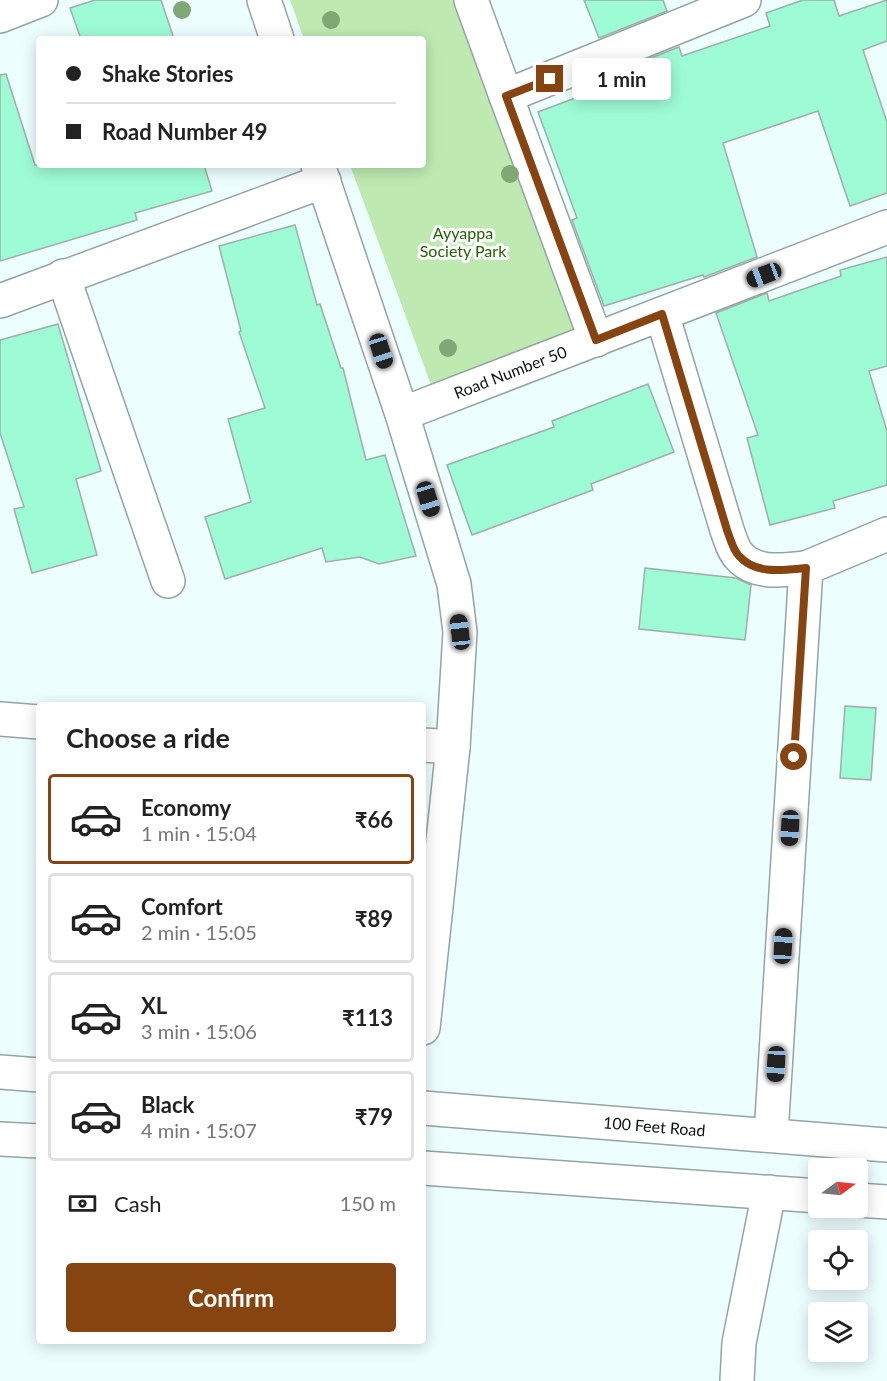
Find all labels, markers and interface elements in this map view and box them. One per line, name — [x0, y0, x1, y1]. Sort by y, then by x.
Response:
callout: 1 min — [571, 58, 670, 100]
text: Shake Stories — [102, 60, 233, 87]
route end — [536, 65, 563, 92]
text: 1 min — [597, 67, 646, 91]
text: Road Number 49 — [102, 118, 267, 145]
park label: Ayyappa Society Park — [420, 223, 507, 260]
car — [744, 260, 784, 290]
car — [367, 331, 395, 371]
street label: Road Number 50 — [451, 341, 569, 402]
car — [414, 479, 442, 519]
car — [449, 613, 471, 651]
text: Choose a ride — [66, 721, 230, 754]
route start — [780, 743, 807, 770]
icon: car — [69, 792, 123, 846]
text: Economy — [141, 794, 231, 821]
text: ₹66 — [355, 806, 393, 833]
car — [780, 810, 800, 846]
text: 1 min · 15:04 — [141, 821, 257, 845]
icon: car — [69, 891, 123, 945]
text: Comfort — [141, 893, 223, 920]
text: ₹89 — [355, 905, 393, 932]
text: 2 min · 15:05 — [141, 920, 257, 944]
car — [773, 928, 793, 964]
icon: car — [69, 990, 123, 1044]
text: XL — [141, 992, 167, 1019]
text: ₹113 — [342, 1004, 393, 1031]
text: 3 min · 15:06 — [141, 1019, 257, 1043]
car — [766, 1046, 786, 1082]
icon: car — [69, 1089, 123, 1143]
text: Black — [141, 1091, 194, 1118]
text: ₹79 — [355, 1103, 393, 1130]
street label: 100 Feet Road — [602, 1112, 706, 1139]
text: 4 min · 15:07 — [141, 1118, 257, 1142]
north arrow — [808, 1158, 868, 1218]
map controls — [808, 1158, 868, 1362]
icon: cash — [66, 1187, 99, 1220]
text: Cash — [114, 1190, 161, 1217]
text: 150 m — [340, 1191, 396, 1215]
button: locate — [808, 1230, 868, 1290]
button: Confirm — [66, 1263, 396, 1332]
button: layers — [808, 1302, 868, 1362]

